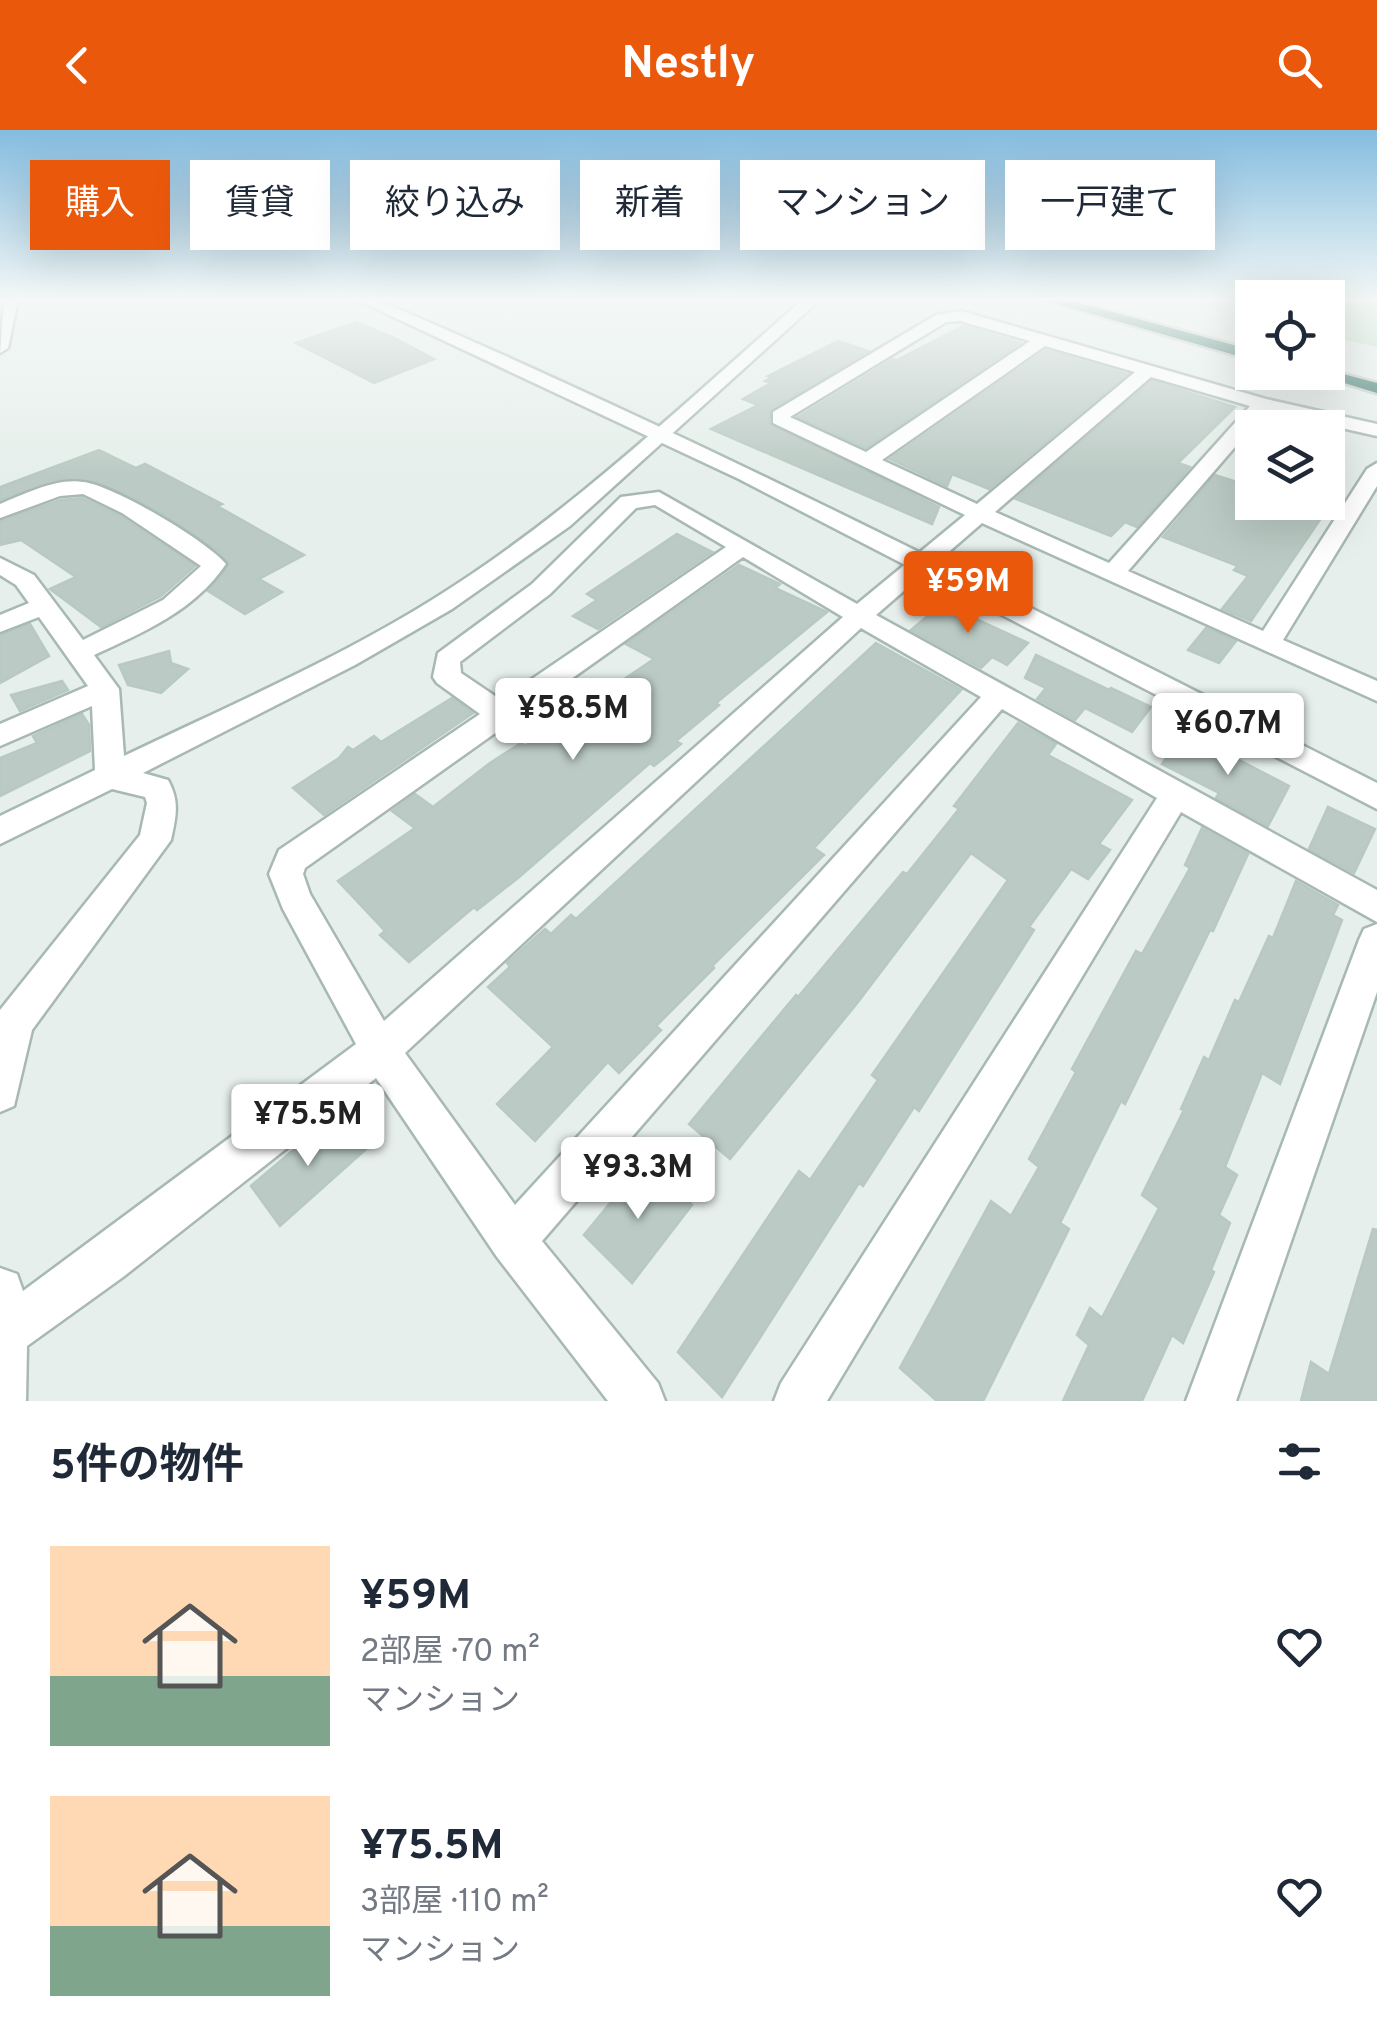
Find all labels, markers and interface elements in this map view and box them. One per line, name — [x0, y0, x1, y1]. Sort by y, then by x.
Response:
text: Nestly — [622, 37, 755, 94]
icon: back — [50, 38, 105, 93]
icon: search — [1272, 38, 1327, 93]
chip: 購入 — [30, 160, 170, 250]
chip: 賃貸 — [190, 160, 330, 250]
chip: 絞り込み — [350, 160, 560, 250]
chip: 新着 — [580, 160, 720, 250]
chip: マンション — [740, 160, 985, 250]
chip: 一戸建て — [1005, 160, 1215, 250]
map controls — [1235, 280, 1345, 520]
button: locate — [1235, 280, 1345, 390]
button: layers — [1235, 410, 1345, 520]
pin: ¥59M — [909, 551, 1027, 636]
text: ¥59M — [926, 563, 1010, 603]
pin: ¥58.5M — [492, 678, 654, 763]
text: ¥58.5M — [517, 690, 629, 730]
pin: ¥60.7M — [1147, 693, 1309, 778]
text: ¥60.7M — [1174, 705, 1282, 745]
pin: ¥75.5M — [227, 1084, 389, 1169]
text: ¥75.5M — [253, 1096, 363, 1136]
pin: ¥93.3M — [557, 1137, 719, 1222]
text: ¥93.3M — [583, 1149, 693, 1189]
icon: filters — [1272, 1434, 1327, 1489]
text: 5件の物件 — [50, 1441, 244, 1494]
text: ¥59M — [360, 1571, 471, 1624]
icon: home — [130, 1586, 250, 1706]
icon: heart — [1272, 1619, 1327, 1674]
text: 2部屋 · 70 m² — [360, 1633, 540, 1673]
text: マンション — [360, 1682, 520, 1722]
text: ¥75.5M — [360, 1821, 504, 1874]
icon: home — [130, 1836, 250, 1956]
icon: heart — [1272, 1869, 1327, 1924]
text: 3部屋 · 110 m² — [360, 1883, 549, 1923]
text: マンション — [360, 1932, 520, 1972]

